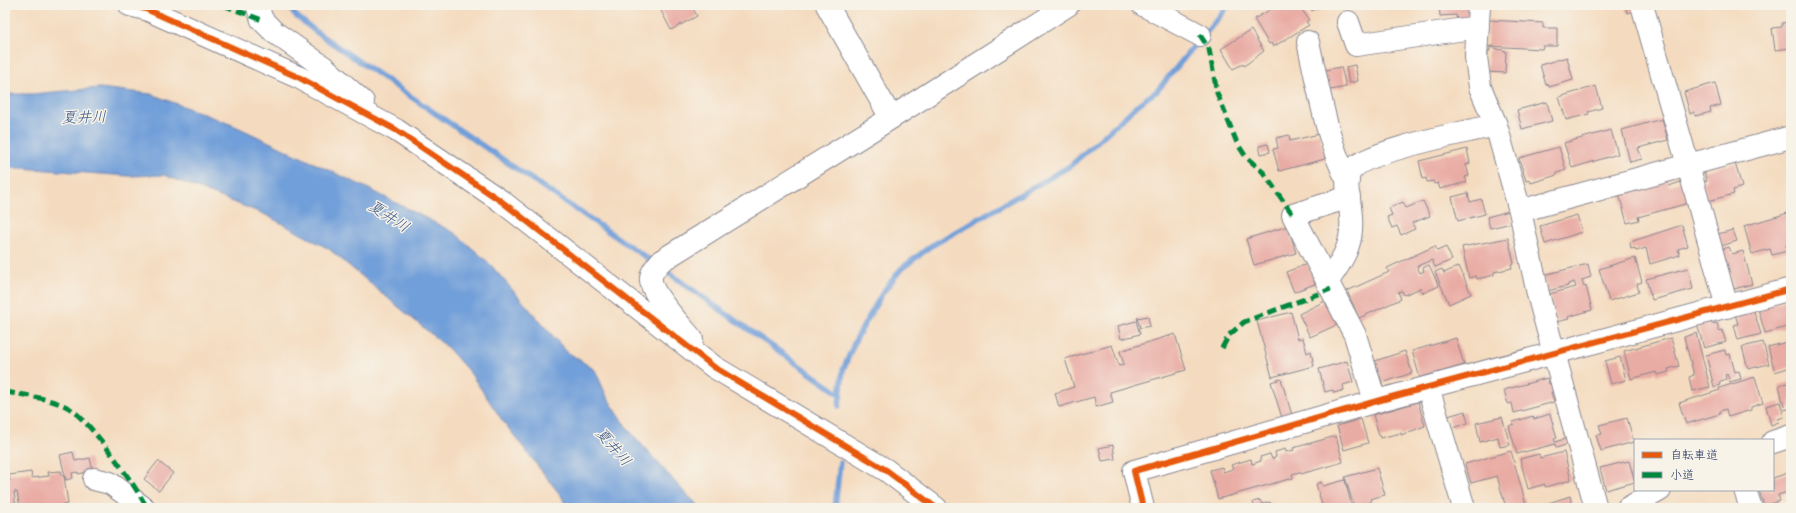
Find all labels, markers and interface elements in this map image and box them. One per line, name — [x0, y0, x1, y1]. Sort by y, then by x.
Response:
water label: 夏井川 — [61, 108, 107, 130]
water label: 夏井川 — [363, 197, 413, 239]
water label: 夏井川 — [589, 424, 635, 472]
legend — [1634, 439, 1774, 491]
text: 自転車道 — [1670, 448, 1718, 465]
text: 小道 — [1670, 468, 1694, 485]

